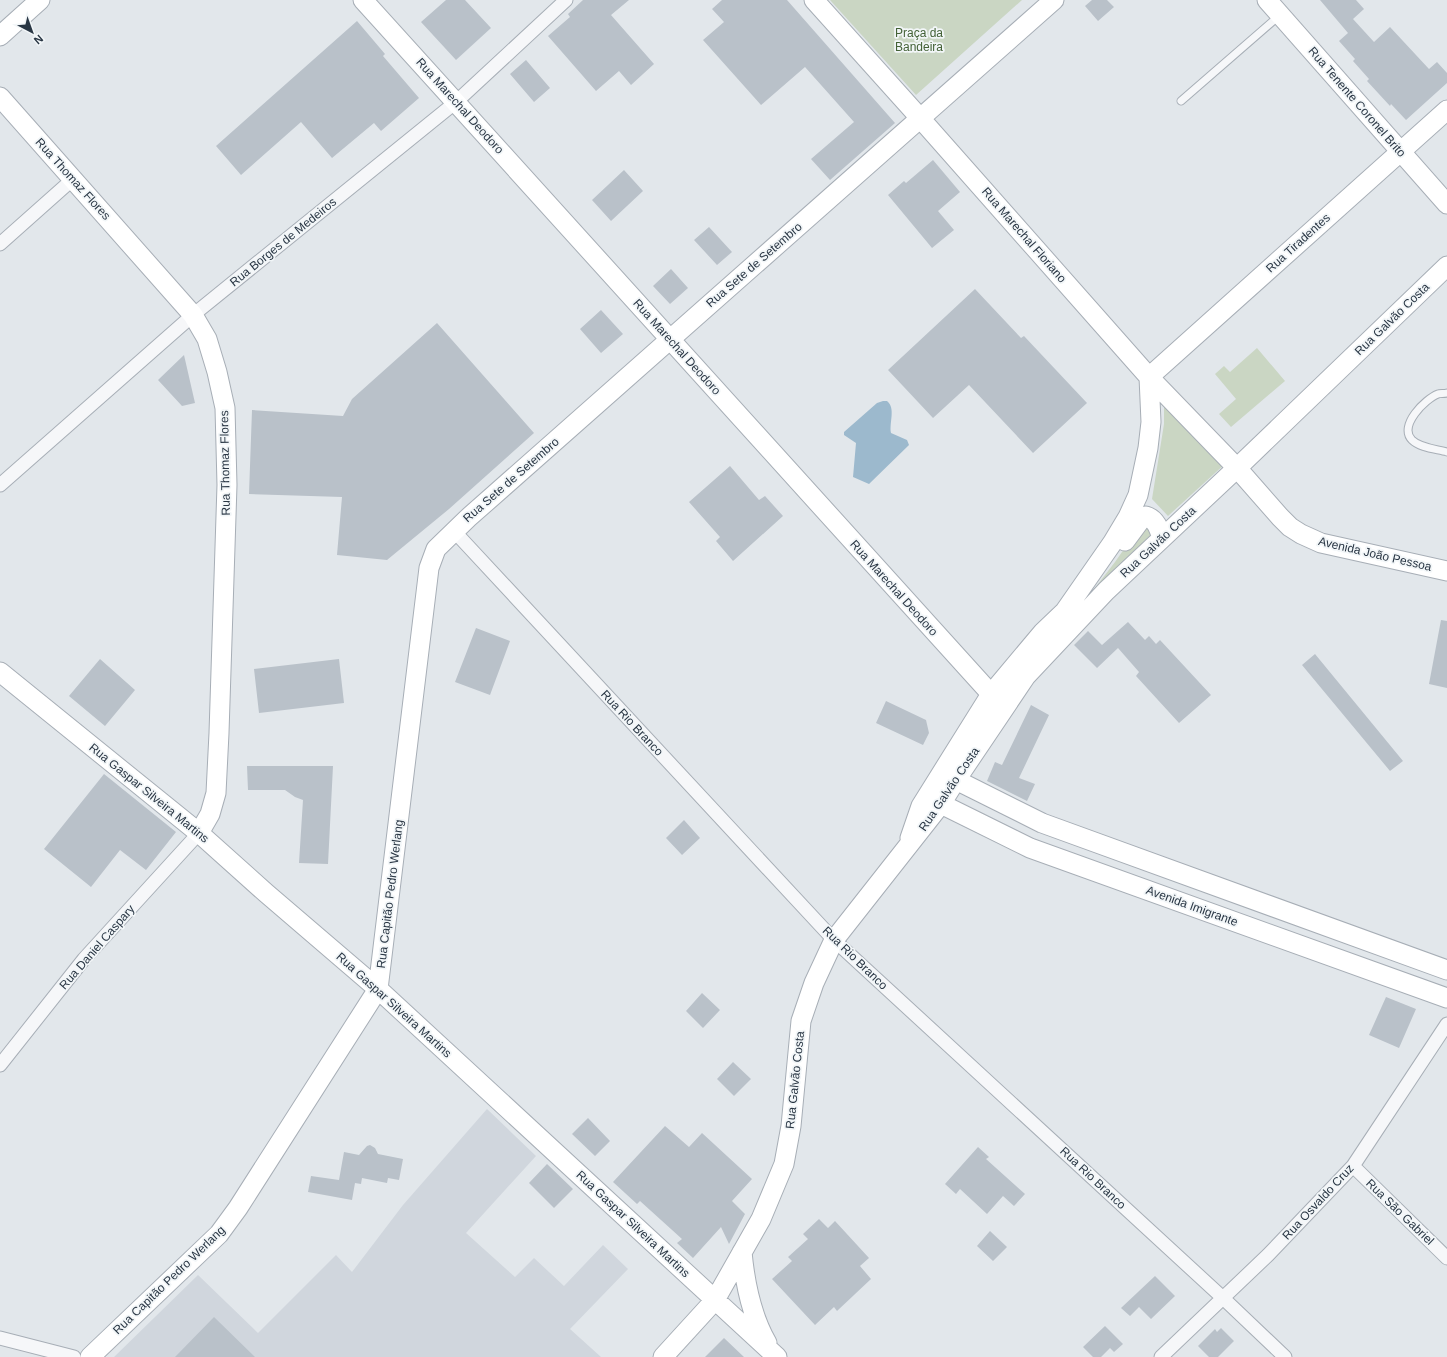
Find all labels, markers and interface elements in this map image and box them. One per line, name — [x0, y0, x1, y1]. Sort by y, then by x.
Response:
north arrow — [12, 12, 52, 52]
park label: Praça da Bandeira — [895, 26, 943, 54]
text: N — [32, 32, 45, 47]
street label: Rua Tenente Coronel Brito — [1305, 44, 1409, 160]
street label: Rua Marechal Deodoro — [413, 55, 507, 157]
street label: Rua Thomaz Flores — [33, 135, 113, 223]
street label: Rua Marechal Floriano — [979, 185, 1069, 286]
street label: Rua Borges de Medeiros — [227, 195, 339, 289]
street label: Rua Tiradentes — [1263, 211, 1333, 275]
street label: Rua Sete de Setembro — [703, 219, 805, 310]
street label: Rua Galvão Costa — [1352, 280, 1432, 358]
street label: Rua Marechal Deodoro — [630, 296, 724, 398]
street label: Rua Thomaz Flores — [217, 410, 233, 516]
street label: Rua Sete de Setembro — [460, 434, 562, 525]
street label: Rua Galvão Costa — [1117, 503, 1199, 581]
street label: Avenida João Pessoa — [1317, 534, 1433, 574]
street label: Rua Marechal Deodoro — [847, 537, 941, 639]
street label: Rua Rio Branco — [598, 687, 666, 759]
street label: Rua Gaspar Silveira Martins — [86, 740, 212, 846]
street label: Rua Galvão Costa — [916, 744, 982, 834]
street label: Rua Capitão Pedro Werlang — [374, 819, 406, 969]
street label: Avenida Imigrante — [1144, 883, 1240, 929]
street label: Rua Daniel Caspary — [56, 902, 138, 992]
street label: Rua Rio Branco — [820, 924, 891, 993]
street label: Rua Gaspar Silveira Martins — [334, 950, 454, 1060]
street label: Rua Galvão Costa — [783, 1030, 807, 1129]
street label: Rua Rio Branco — [1057, 1144, 1129, 1212]
street label: Rua Osvaldo Cruz — [1279, 1161, 1357, 1243]
street label: Rua Gaspar Silveira Martins — [573, 1168, 693, 1280]
street label: Rua São Gabriel — [1363, 1176, 1437, 1248]
street label: Rua Capitão Pedro Werlang — [110, 1223, 228, 1337]

